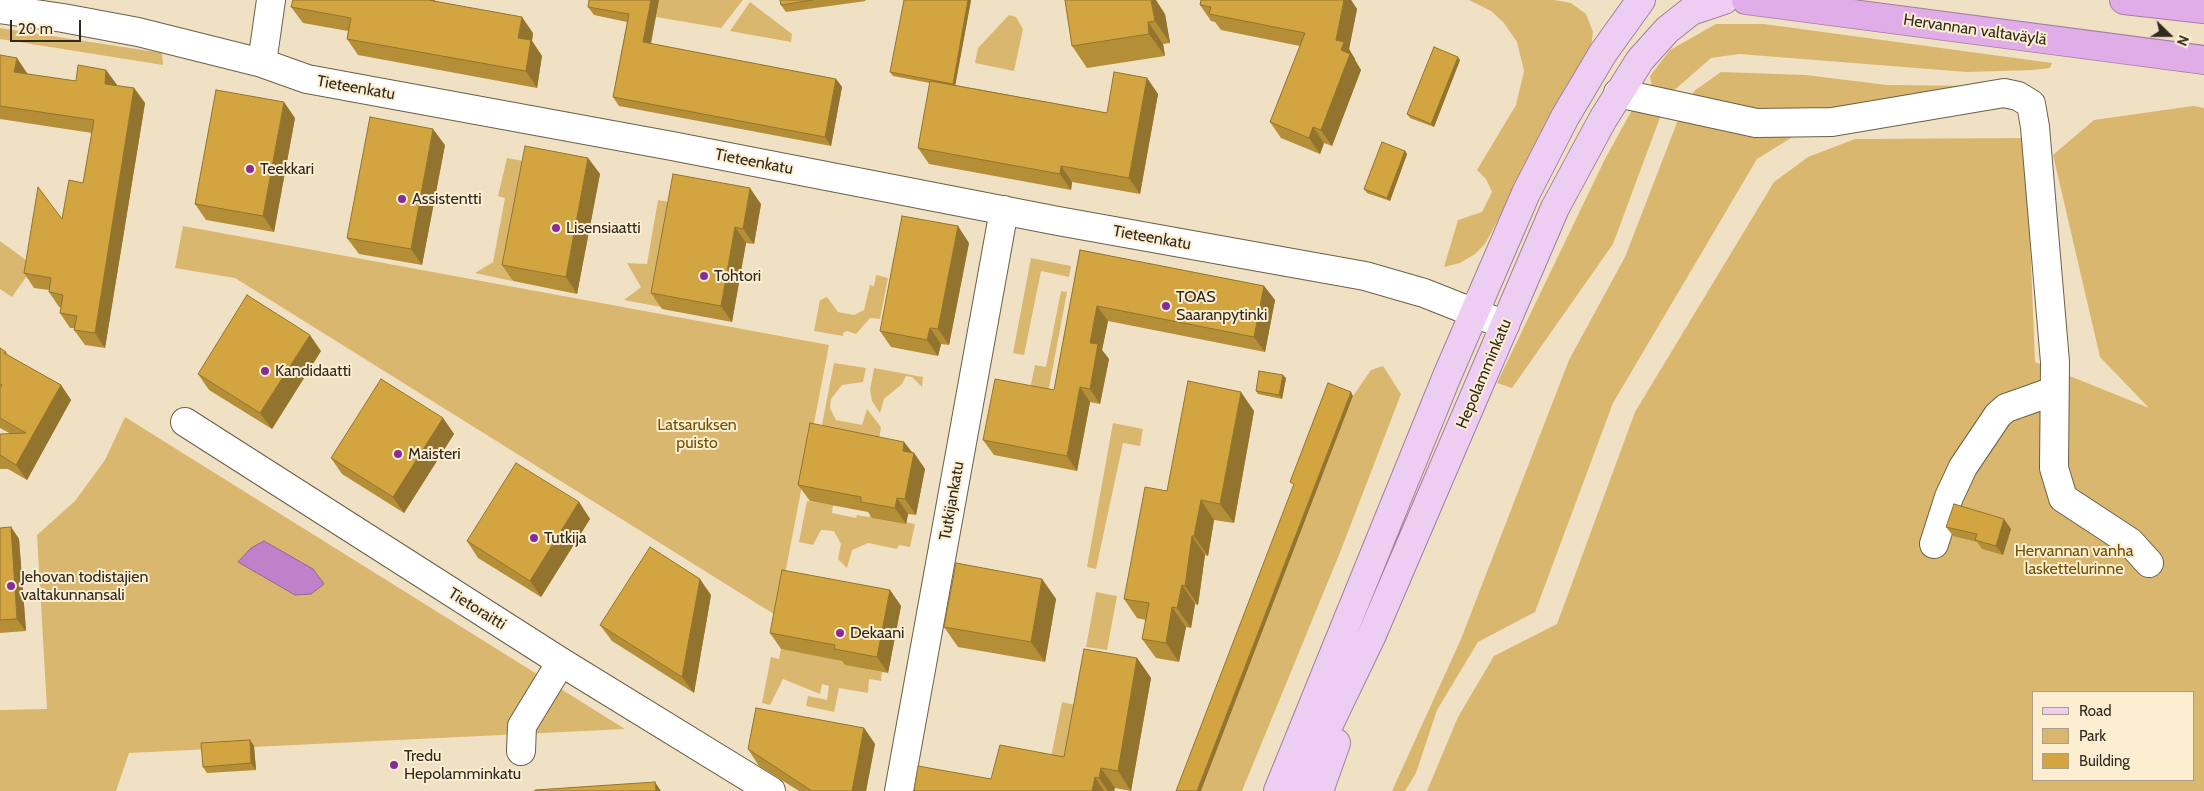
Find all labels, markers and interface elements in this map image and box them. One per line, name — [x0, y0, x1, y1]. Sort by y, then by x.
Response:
scale bar — [12, 10, 84, 42]
street label: Hervannan valtaväylä — [1902, 10, 2048, 50]
north arrow — [2144, 10, 2194, 60]
text: 20 m — [18, 20, 53, 38]
text: N — [2173, 33, 2193, 49]
street label: Tieteenkatu — [315, 72, 397, 104]
street label: Tieteenkatu — [713, 145, 795, 179]
place label: Teekkari — [260, 159, 314, 179]
marker: Teekkari — [244, 163, 256, 175]
place label: Assistentti — [412, 189, 482, 209]
marker: Assistentti — [396, 193, 408, 205]
place label: Lisensiaatti — [566, 218, 641, 238]
marker: Lisensiaatti — [550, 222, 562, 234]
street label: Tieteenkatu — [1111, 222, 1193, 254]
place label: Tohtori — [714, 266, 761, 286]
marker: Tohtori — [698, 270, 710, 282]
place label: TOAS Saaranpytinki — [1176, 287, 1267, 325]
marker: TOAS Saaranpytinki — [1160, 300, 1172, 312]
street label: Hepolamminkatu — [1452, 316, 1516, 432]
place label: Kandidaatti — [275, 361, 351, 381]
marker: Kandidaatti — [259, 365, 271, 377]
park label: Latsaruksen puisto — [657, 415, 737, 453]
place label: Maisteri — [408, 444, 461, 464]
marker: Maisteri — [392, 448, 404, 460]
street label: Tutkijankatu — [936, 460, 968, 542]
place label: Tutkija — [544, 528, 587, 548]
marker: Tutkija — [528, 532, 540, 544]
park label: Hervannan vanha laskettelurinne — [2015, 541, 2133, 579]
place label: Jehovan todistajien valtakunnansali — [21, 567, 148, 605]
marker: Jehovan todistajien valtakunnansali — [5, 580, 17, 592]
street label: Tietoraitti — [445, 584, 509, 634]
place label: Dekaani — [850, 623, 905, 643]
marker: Dekaani — [834, 627, 846, 639]
legend — [2032, 691, 2194, 781]
text: Road — [2079, 702, 2112, 720]
text: Park — [2079, 727, 2106, 745]
place label: Tredu Hepolamminkatu — [404, 746, 521, 784]
text: Building — [2079, 752, 2130, 770]
marker: Tredu Hepolamminkatu — [388, 759, 400, 771]

